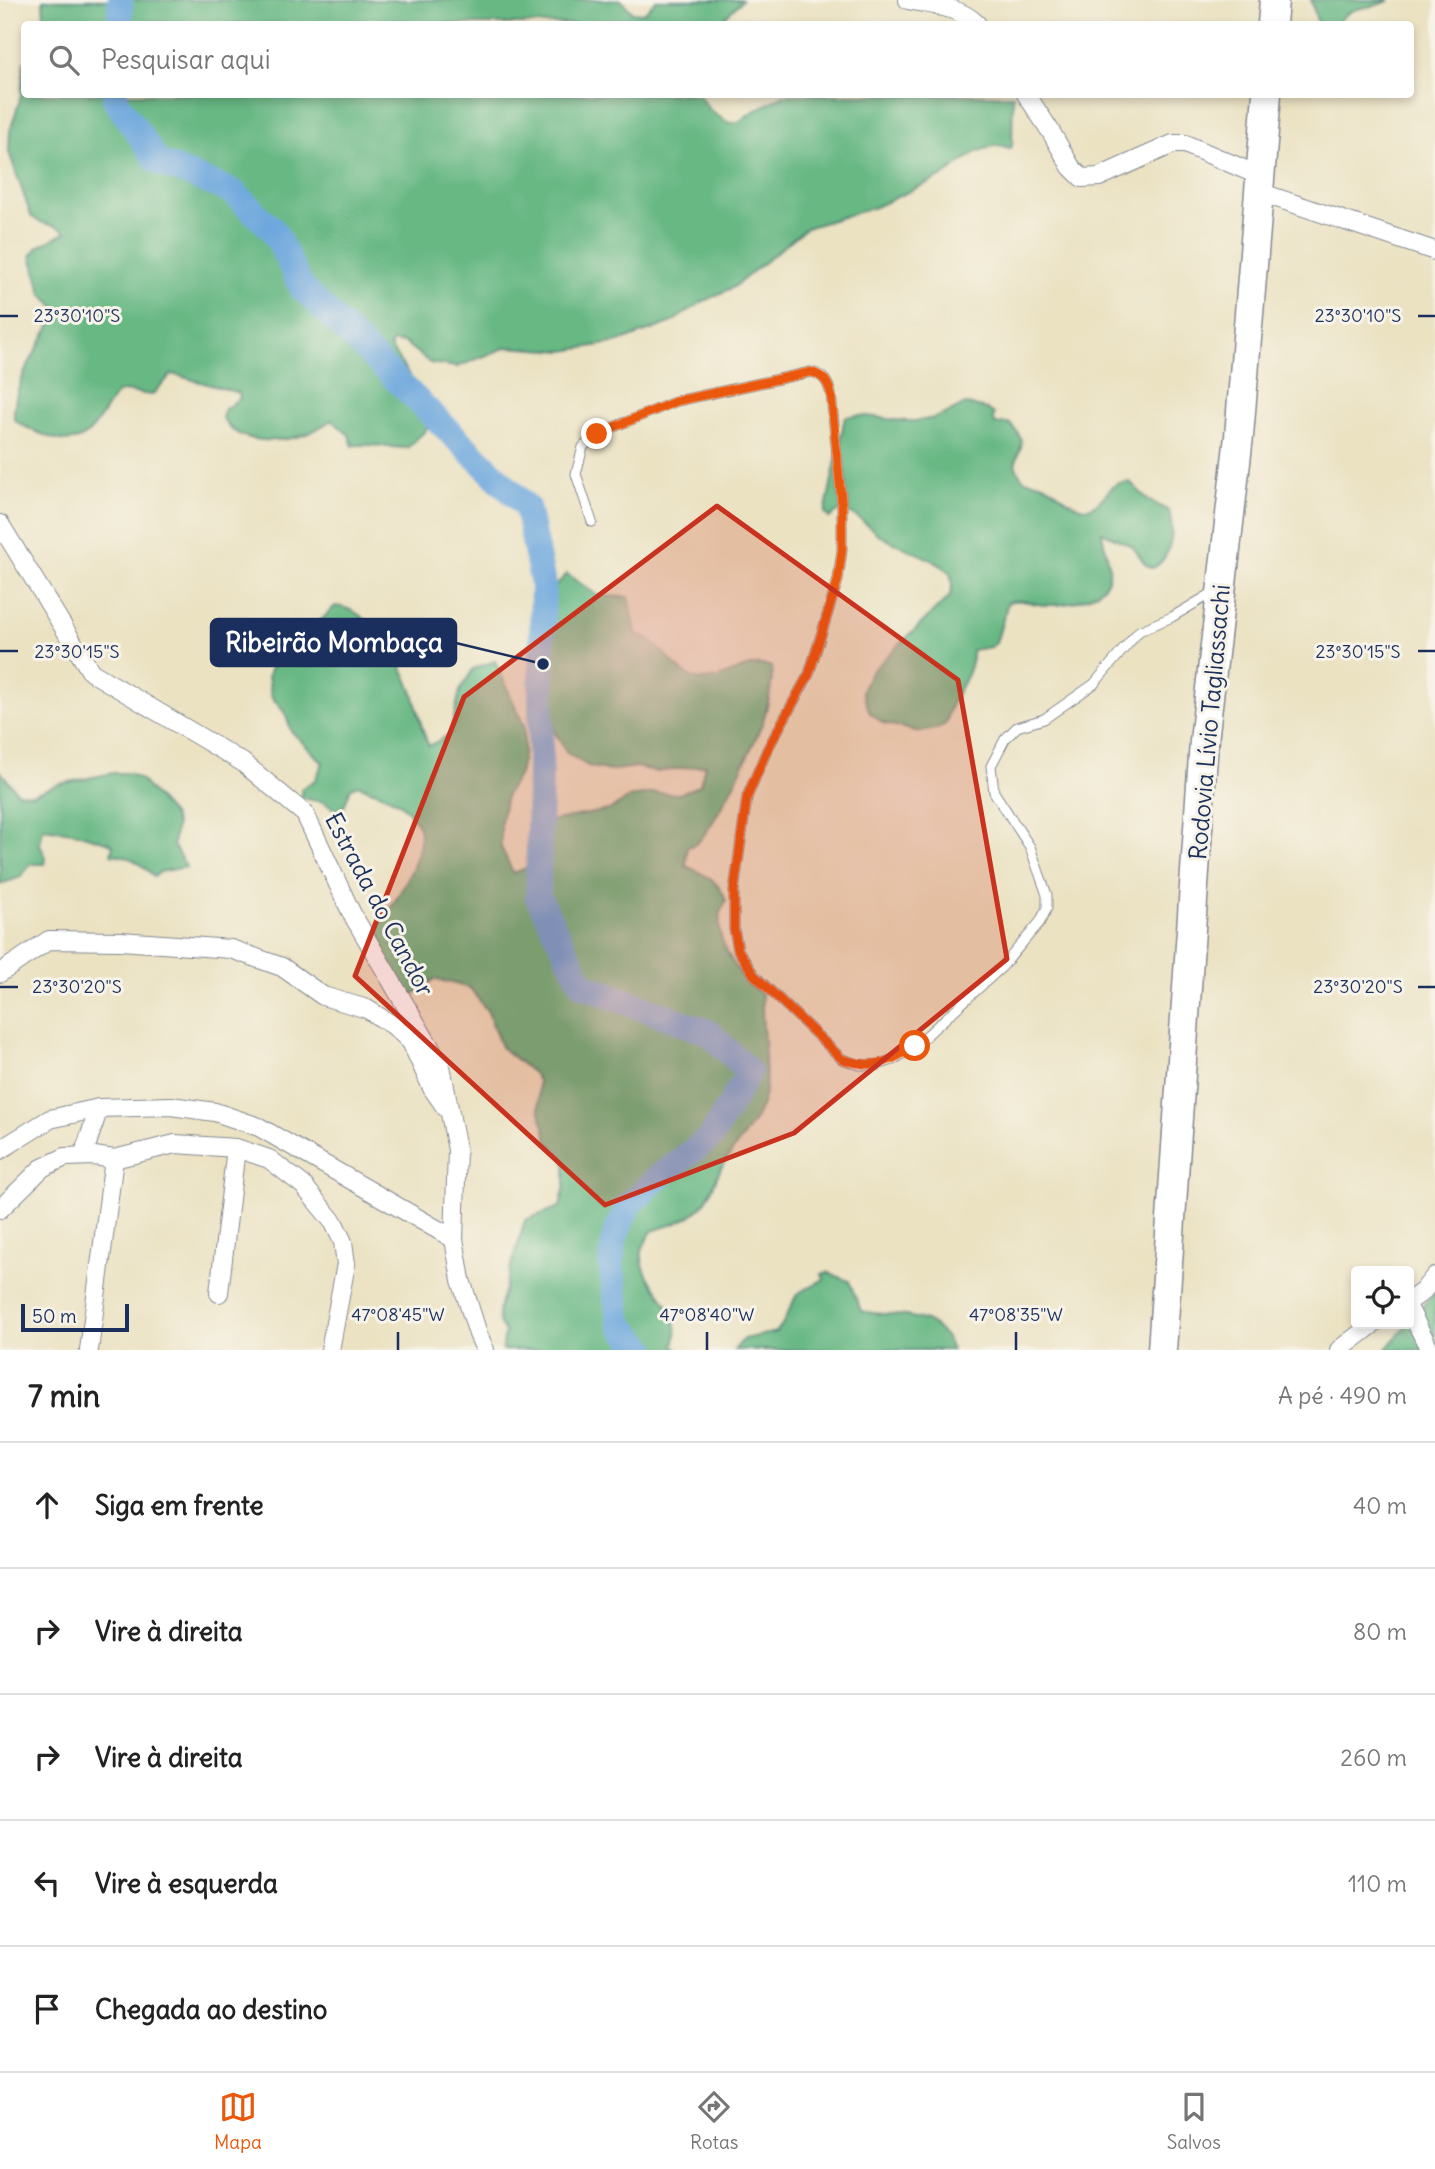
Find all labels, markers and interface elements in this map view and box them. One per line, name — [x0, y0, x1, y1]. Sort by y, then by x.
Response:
search box — [21, 21, 1414, 98]
icon: search — [45, 41, 83, 79]
text: Pesquisar aqui — [101, 43, 270, 76]
text: 23°30'10"S — [34, 304, 120, 327]
text: 23°30'10"S — [1315, 304, 1401, 327]
route end — [581, 418, 612, 449]
street label: Rodovia Lívio Tagliassachi — [1182, 583, 1236, 861]
callout: Ribeirão Mombaça — [211, 619, 456, 666]
text: Ribeirão Mombaça — [225, 626, 443, 659]
text: 23°30'15"S — [34, 640, 120, 663]
text: 23°30'15"S — [1315, 640, 1401, 663]
street label: Estrada do Candor — [319, 807, 441, 1001]
text: 23°30'20"S — [32, 975, 122, 998]
text: 23°30'20"S — [1313, 975, 1403, 998]
route start — [899, 1030, 930, 1061]
map controls — [1351, 1266, 1414, 1329]
button: locate — [1351, 1266, 1414, 1329]
scale bar — [21, 1301, 130, 1333]
text: 47°08'45"W — [351, 1303, 445, 1326]
text: 47°08'40"W — [660, 1303, 754, 1326]
text: 47°08'35"W — [969, 1303, 1063, 1326]
text: 50 m — [32, 1304, 77, 1328]
text: 7 min — [28, 1377, 100, 1415]
text: A pé · 490 m — [1278, 1381, 1407, 1410]
icon: ahead — [28, 1486, 66, 1524]
text: Siga em frente — [95, 1489, 263, 1522]
text: 40 m — [1353, 1491, 1407, 1520]
icon: right — [28, 1612, 66, 1650]
text: Vire à direita — [95, 1615, 243, 1648]
text: 80 m — [1353, 1617, 1407, 1646]
icon: right — [28, 1738, 66, 1776]
text: Vire à direita — [95, 1741, 243, 1774]
text: 260 m — [1340, 1743, 1407, 1772]
icon: left — [28, 1864, 66, 1902]
text: Vire à esquerda — [95, 1867, 278, 1900]
text: 110 m — [1348, 1869, 1407, 1898]
icon: arrive — [28, 1990, 66, 2028]
text: Chegada ao destino — [95, 1993, 327, 2026]
tab: Mapa — [214, 2088, 262, 2154]
tab: Rotas — [690, 2088, 738, 2154]
tab: Salvos — [1167, 2088, 1221, 2154]

